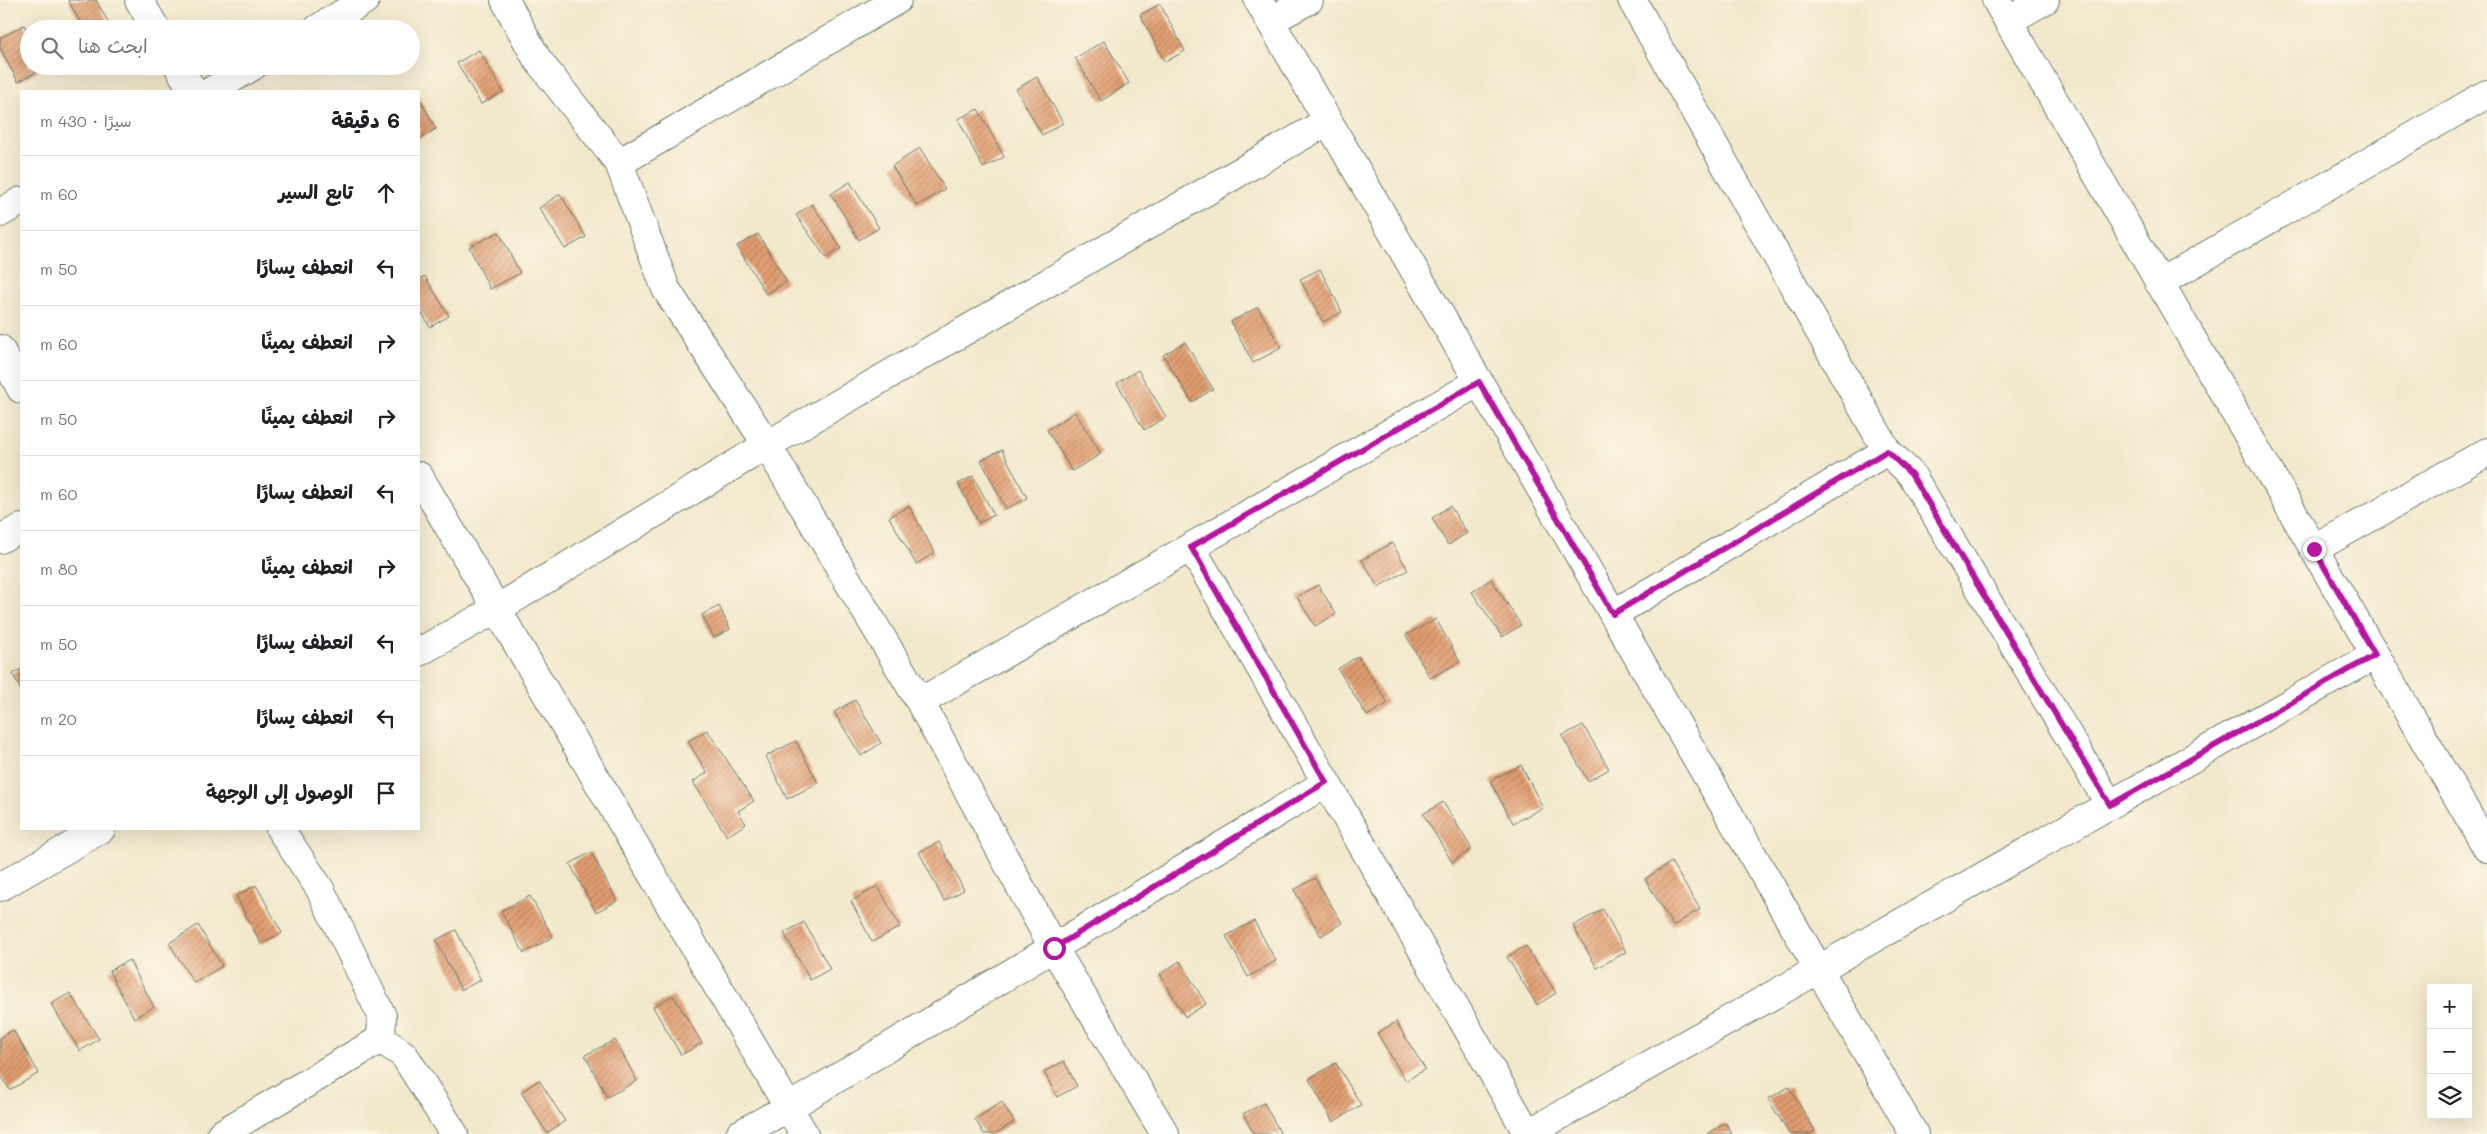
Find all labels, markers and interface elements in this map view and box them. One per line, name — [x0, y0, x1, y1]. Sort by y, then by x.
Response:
search box — [20, 20, 420, 75]
text: ابحث هنا — [78, 33, 148, 58]
icon: search — [38, 34, 66, 62]
text: 6 دقيقة — [331, 106, 400, 133]
text: سيرًا · 430 m — [40, 110, 132, 131]
text: تابع السير — [278, 179, 353, 204]
icon: ahead — [372, 179, 400, 207]
text: 60 m — [40, 183, 77, 204]
text: انعطف يسارًا — [256, 254, 353, 279]
icon: left — [372, 254, 400, 282]
text: 50 m — [40, 258, 77, 279]
text: انعطف يمينًا — [261, 329, 353, 354]
icon: right — [372, 329, 400, 357]
text: 60 m — [40, 333, 77, 354]
text: انعطف يمينًا — [261, 404, 353, 429]
icon: right — [372, 404, 400, 432]
text: 50 m — [40, 408, 77, 429]
text: انعطف يسارًا — [256, 479, 353, 504]
icon: left — [372, 479, 400, 507]
text: 60 m — [40, 483, 77, 504]
route end — [2303, 538, 2326, 561]
text: انعطف يمينًا — [261, 554, 353, 579]
icon: right — [372, 554, 400, 582]
text: 80 m — [40, 558, 77, 579]
text: انعطف يسارًا — [256, 629, 353, 654]
icon: left — [372, 629, 400, 657]
text: 50 m — [40, 633, 77, 654]
text: انعطف يسارًا — [256, 704, 353, 729]
icon: left — [372, 704, 400, 732]
text: 20 m — [40, 708, 77, 729]
text: الوصول إلى الوجهة — [206, 779, 353, 804]
icon: arrive — [372, 779, 400, 807]
route start — [1043, 937, 1066, 960]
map controls — [2427, 984, 2472, 1119]
button: + — [2427, 984, 2472, 1029]
button: − — [2427, 1029, 2472, 1074]
button: layers — [2427, 1074, 2472, 1119]

